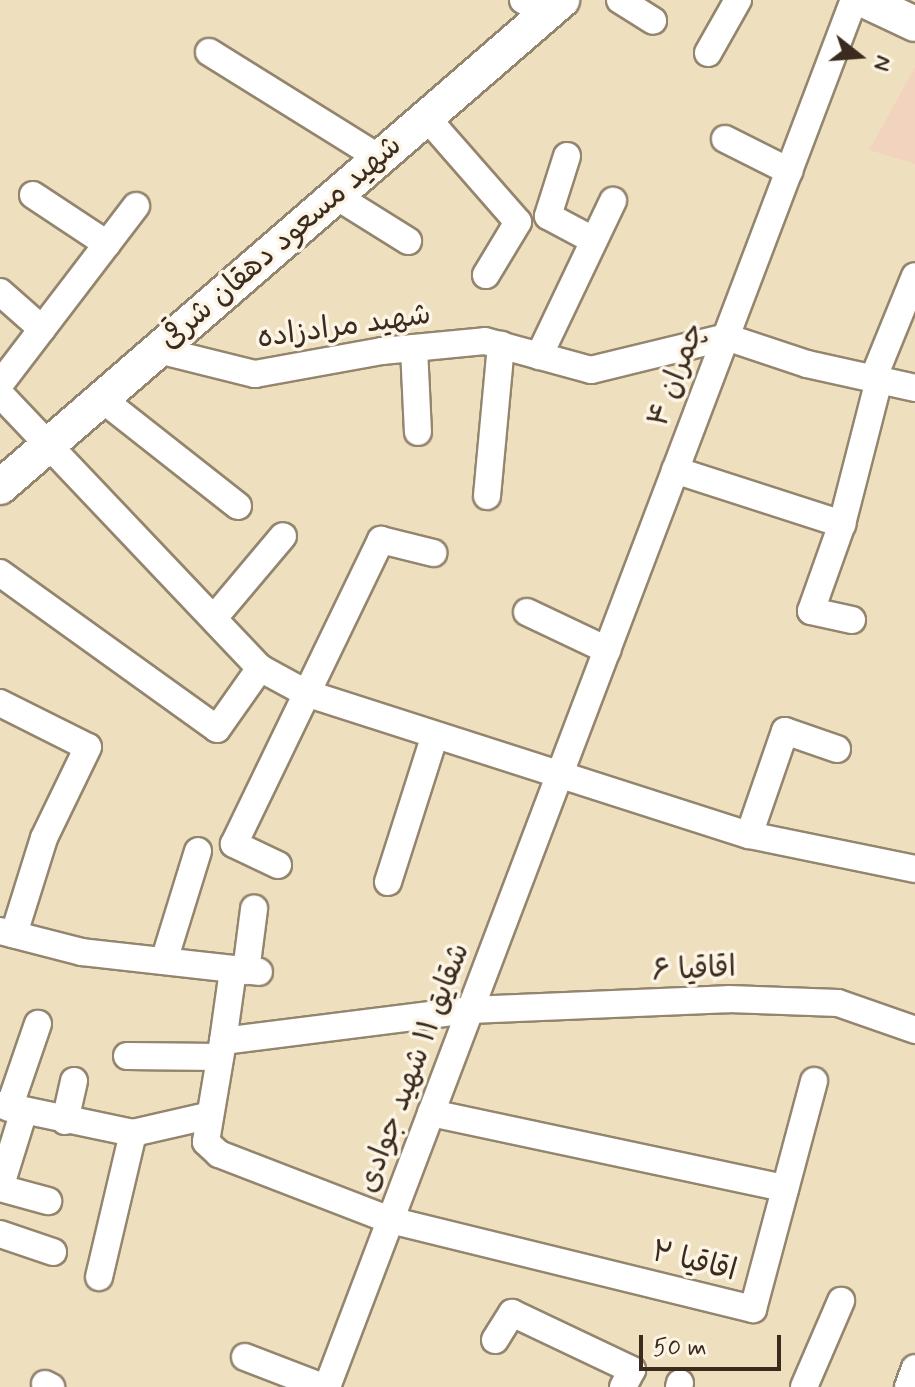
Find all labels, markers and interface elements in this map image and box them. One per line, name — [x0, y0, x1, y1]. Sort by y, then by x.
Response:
north arrow — [819, 16, 899, 96]
text: N — [866, 52, 897, 74]
street label: شهید مسعود دهقان شرقی — [153, 128, 409, 358]
street label: شهید مرادزاده — [255, 297, 433, 357]
street label: چمران ۴ — [641, 318, 713, 432]
street label: شقایق ۱۱ شهید جوادی — [350, 938, 478, 1198]
street label: اقاقیا ۶ — [651, 950, 737, 990]
street label: اقاقیا ۲ — [648, 1234, 740, 1290]
scale bar — [643, 1319, 785, 1369]
text: 50 m — [653, 1333, 707, 1364]

